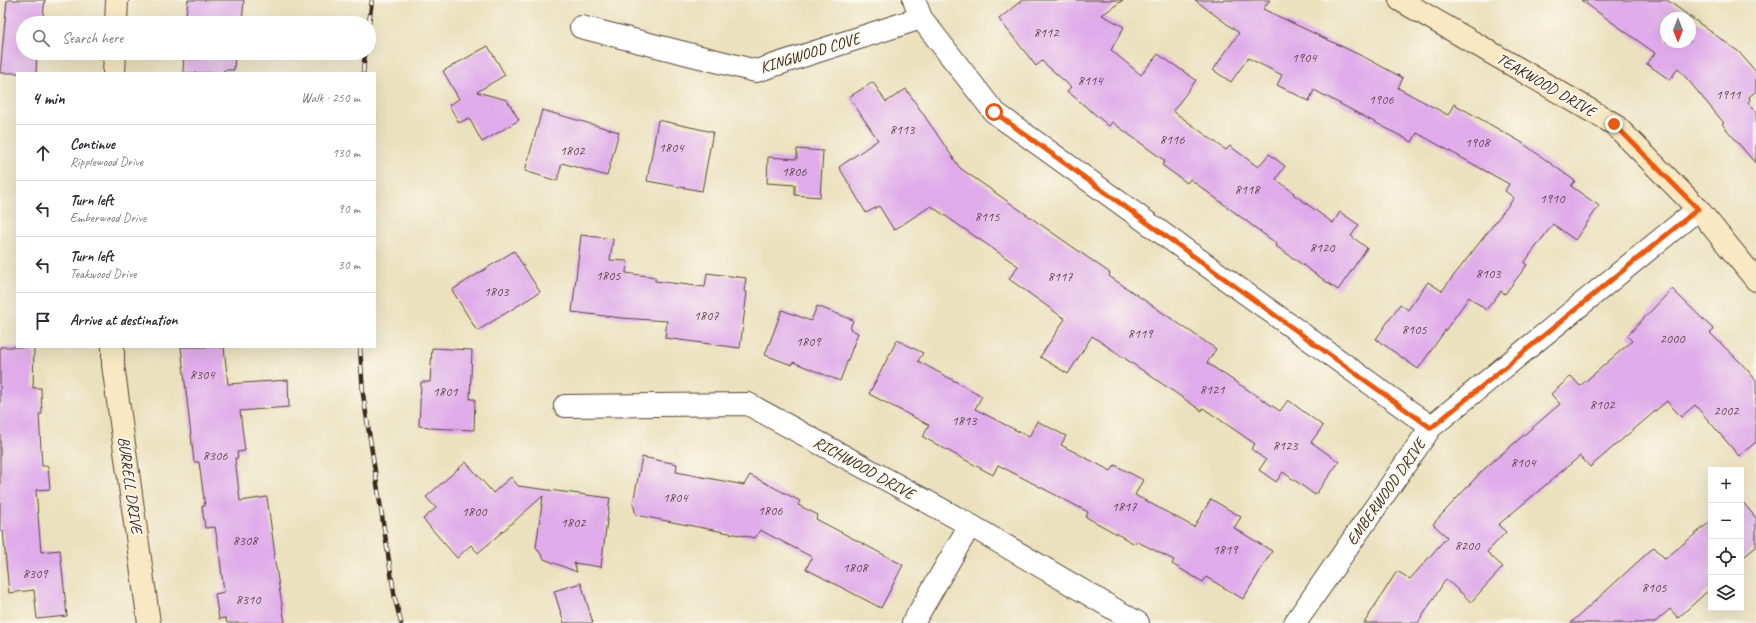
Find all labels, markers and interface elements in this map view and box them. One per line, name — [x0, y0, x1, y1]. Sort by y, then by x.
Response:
north arrow — [1660, 12, 1696, 48]
search box — [16, 16, 376, 60]
house number: 8112 — [1033, 24, 1060, 41]
icon: search — [30, 27, 52, 49]
street label: KINGWOOD COVE — [758, 28, 865, 78]
text: Search here — [62, 29, 123, 48]
house number: 1904 — [1291, 49, 1318, 66]
street label: TEAKWOOD DRIVE — [1493, 49, 1601, 122]
house number: 8114 — [1077, 72, 1104, 89]
house number: 1911 — [1715, 86, 1741, 103]
text: 4 min — [32, 88, 65, 109]
text: Walk · 250 m — [301, 90, 360, 106]
house number: 1906 — [1368, 91, 1394, 108]
route start — [985, 103, 1003, 121]
route end — [1605, 115, 1623, 133]
house number: 8113 — [889, 121, 916, 138]
house number: 8116 — [1159, 131, 1185, 148]
house number: 1908 — [1464, 134, 1491, 151]
text: Continue — [70, 135, 115, 154]
house number: 1804 — [658, 139, 685, 156]
icon: ahead — [32, 142, 54, 164]
house number: 1802 — [559, 142, 586, 159]
text: 130 m — [332, 145, 360, 161]
text: Ripplewood Drive — [70, 154, 143, 170]
house number: 1806 — [781, 163, 807, 180]
house number: 8118 — [1234, 181, 1261, 198]
house number: 1910 — [1539, 190, 1566, 207]
text: Turn left — [70, 191, 113, 210]
icon: left — [32, 198, 54, 220]
text: 90 m — [338, 201, 360, 217]
house number: 8115 — [974, 208, 1000, 225]
text: Emberwood Drive — [70, 210, 146, 226]
house number: 8120 — [1309, 239, 1336, 256]
text: Turn left — [70, 247, 113, 266]
icon: left — [32, 254, 54, 276]
text: 30 m — [338, 257, 360, 273]
house number: 8103 — [1475, 265, 1502, 282]
text: Teakwood Drive — [70, 266, 136, 282]
house number: 1805 — [595, 267, 621, 284]
house number: 8117 — [1047, 268, 1073, 285]
house number: 1803 — [483, 283, 510, 300]
house number: 1807 — [693, 307, 719, 324]
icon: arrive — [32, 310, 54, 332]
text: Arrive at destination — [70, 311, 177, 330]
house number: 8105 — [1401, 321, 1427, 338]
house number: 8119 — [1127, 325, 1154, 342]
house number: 2000 — [1659, 330, 1686, 347]
house number: 1809 — [795, 333, 822, 350]
house number: 8304 — [189, 366, 216, 383]
house number: 8121 — [1199, 381, 1225, 398]
house number: 1801 — [432, 383, 458, 400]
house number: 8102 — [1589, 396, 1616, 413]
house number: 2002 — [1713, 402, 1740, 419]
house number: 1813 — [951, 412, 978, 429]
street label: RICHWOOD DRIVE — [810, 432, 920, 505]
street label: EMBERWOOD DRIVE — [1342, 433, 1431, 549]
street label: BURRELL DRIVE — [113, 435, 147, 537]
house number: 8123 — [1272, 437, 1299, 454]
house number: 8306 — [202, 447, 228, 464]
house number: 8104 — [1510, 454, 1537, 471]
map controls — [1708, 467, 1744, 611]
button: + — [1708, 467, 1744, 503]
house number: 1804 — [662, 489, 689, 506]
house number: 1817 — [1111, 498, 1137, 515]
house number: 1806 — [757, 502, 783, 519]
house number: 1800 — [461, 503, 488, 520]
button: − — [1708, 503, 1744, 539]
house number: 1802 — [560, 514, 587, 531]
house number: 8308 — [232, 532, 259, 549]
house number: 8200 — [1454, 537, 1481, 554]
button: locate — [1708, 539, 1744, 575]
house number: 1819 — [1212, 541, 1239, 558]
house number: 1808 — [842, 559, 869, 576]
house number: 8309 — [22, 565, 49, 582]
button: layers — [1708, 575, 1744, 611]
house number: 8105 — [1641, 579, 1667, 596]
house number: 8310 — [235, 591, 262, 608]

